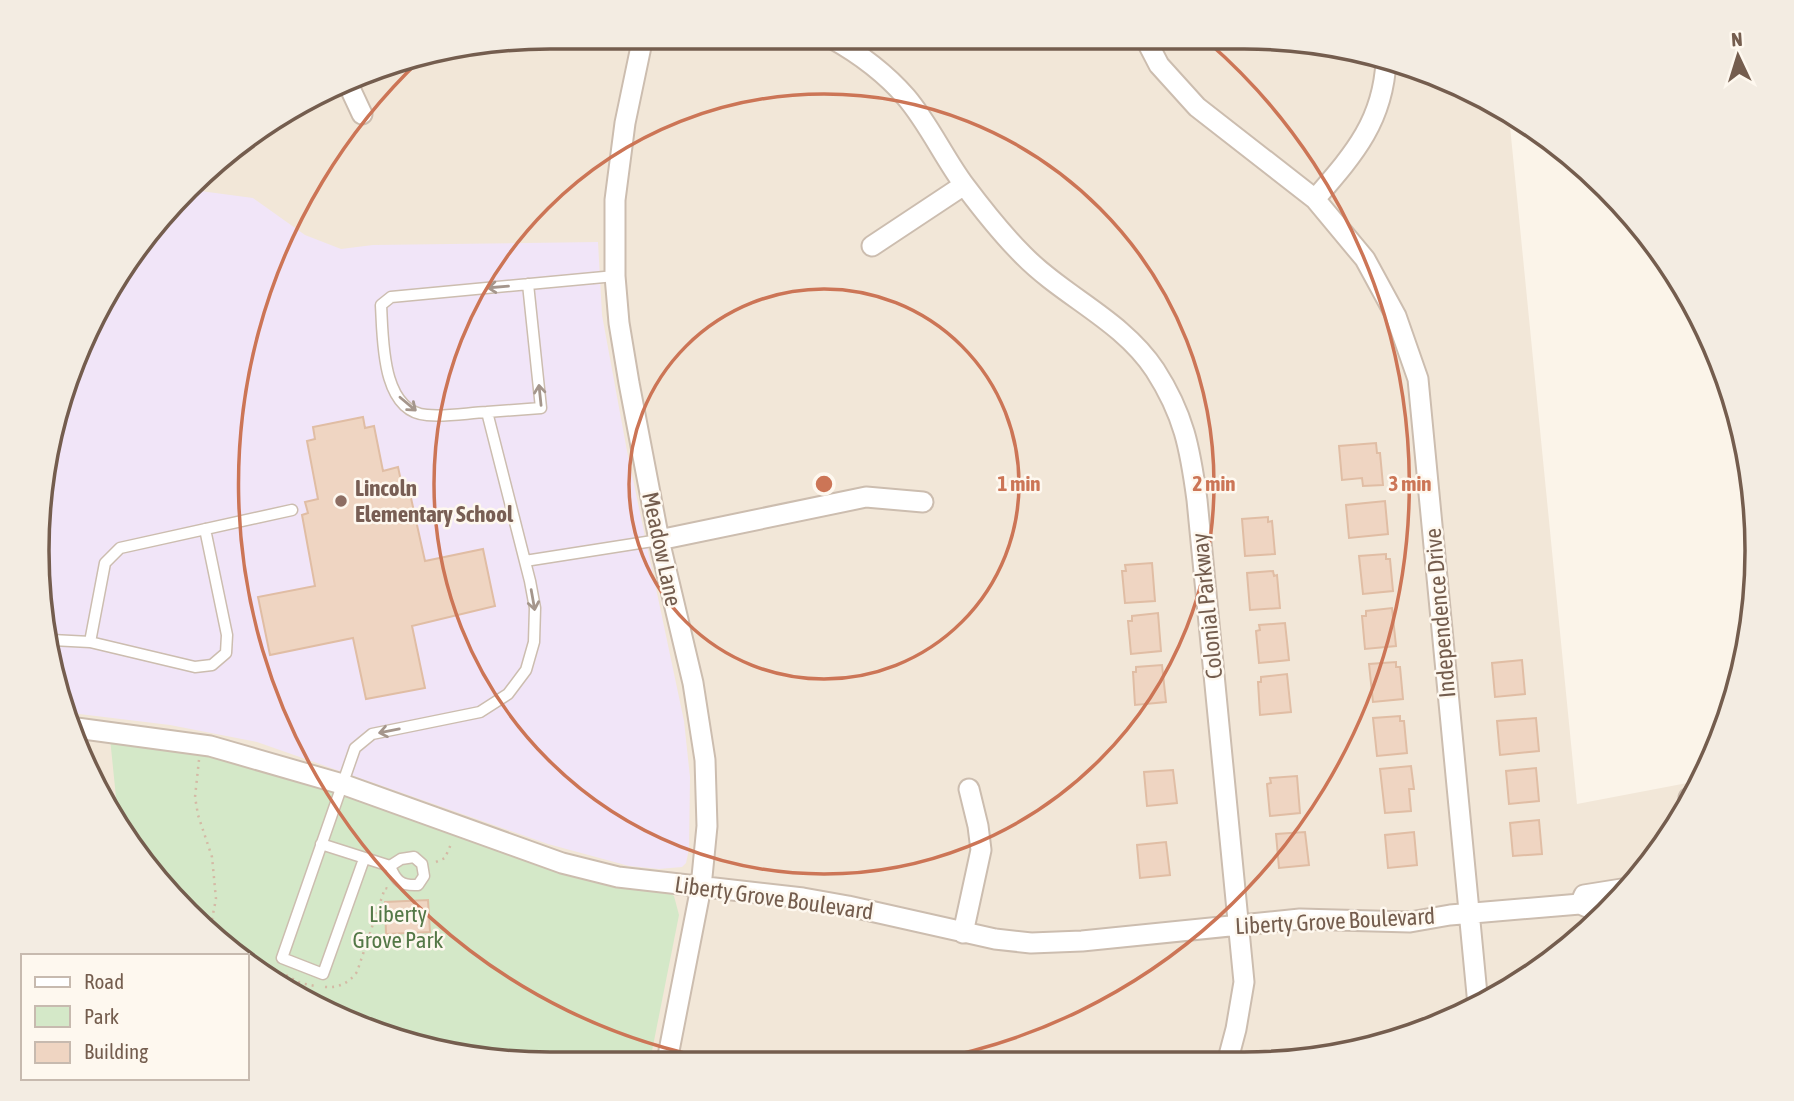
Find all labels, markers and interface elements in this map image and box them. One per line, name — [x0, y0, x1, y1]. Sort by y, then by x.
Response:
north arrow — [1703, 21, 1773, 91]
text: N — [1730, 28, 1743, 50]
one-way arrow — [487, 281, 510, 294]
one-way arrow — [533, 384, 546, 407]
one-way arrow — [399, 396, 417, 412]
text: 1 min — [998, 471, 1040, 495]
text: 2 min — [1193, 471, 1235, 495]
text: 3 min — [1389, 471, 1431, 495]
centre of rings — [812, 472, 836, 496]
place label: Lincoln Elementary School — [355, 475, 514, 527]
street label: Meadow Lane — [637, 490, 687, 608]
marker: Lincoln Elementary School — [333, 493, 349, 509]
street label: Independence Drive — [1420, 527, 1460, 699]
street label: Colonial Parkway — [1186, 532, 1228, 680]
one-way arrow — [527, 588, 540, 611]
one-way arrow — [378, 724, 401, 738]
street label: Liberty Grove Boulevard — [673, 871, 875, 925]
park label: Liberty Grove Park — [353, 901, 443, 953]
street label: Liberty Grove Boulevard — [1234, 903, 1436, 939]
legend — [21, 954, 248, 1080]
text: Road — [84, 969, 124, 993]
text: Park — [84, 1004, 119, 1028]
text: Building — [84, 1039, 148, 1063]

